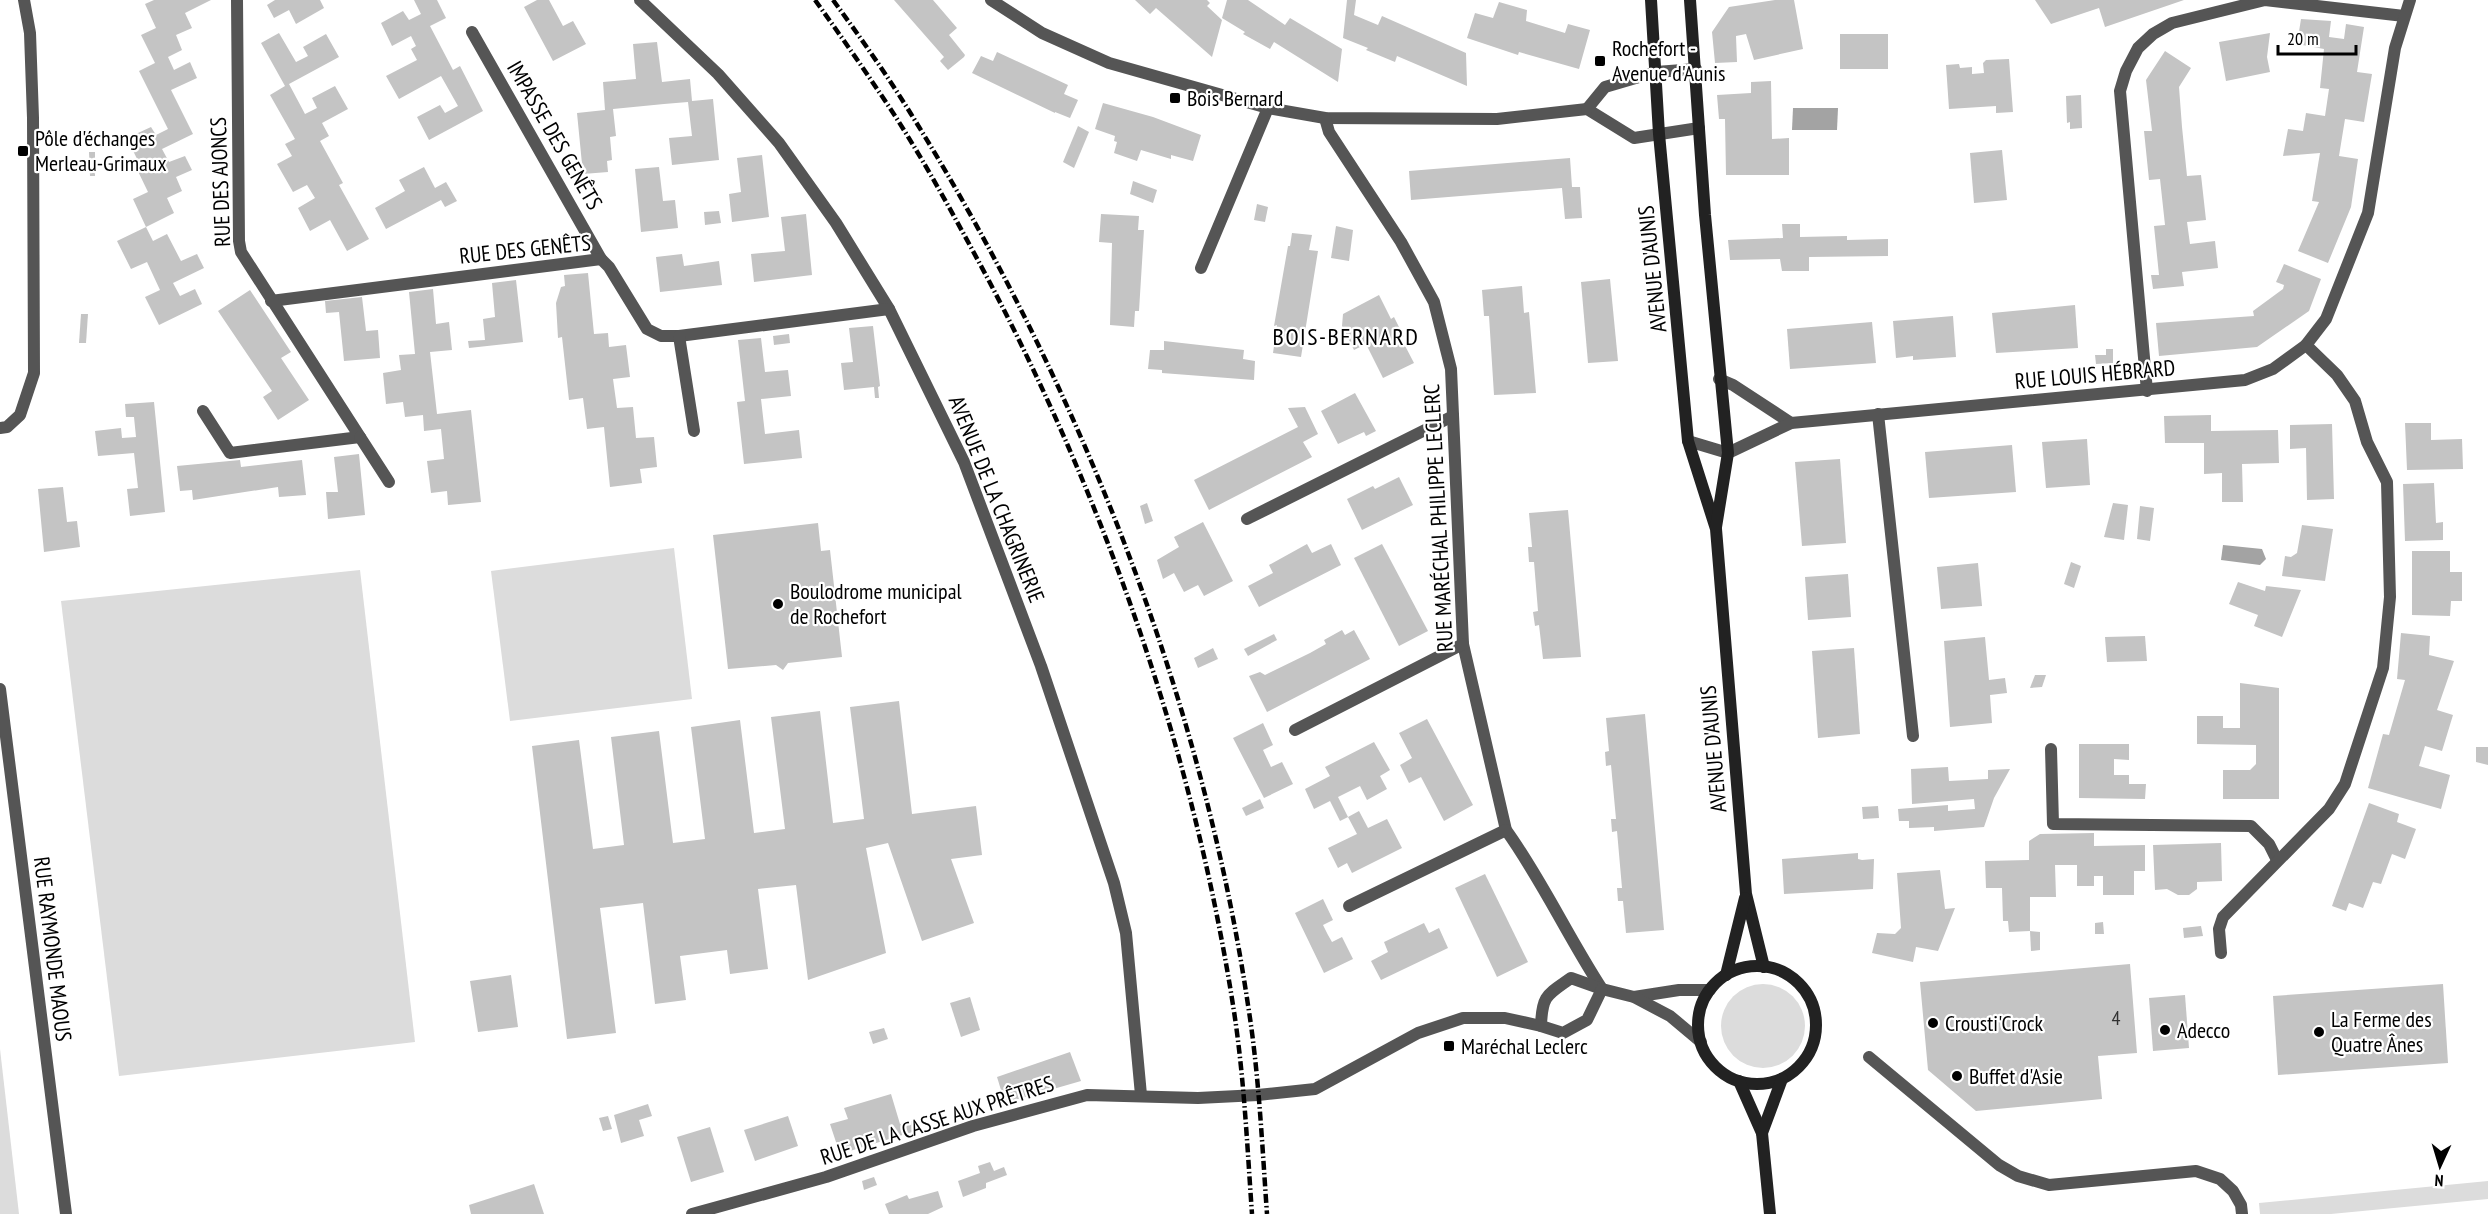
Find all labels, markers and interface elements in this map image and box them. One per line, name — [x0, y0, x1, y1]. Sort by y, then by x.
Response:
scale bar — [2278, 18, 2356, 56]
text: 20 m — [2287, 27, 2319, 50]
place label: Rochefort - Avenue d'Aunis — [1612, 34, 1725, 87]
marker: Rochefort - Avenue d'Aunis — [1593, 54, 1607, 68]
street label: IMPASSE DES GENÊTS — [501, 56, 609, 214]
place label: Bois Bernard — [1187, 84, 1283, 112]
marker: Bois Bernard — [1168, 91, 1182, 105]
street label: RUE DES AJONCS — [204, 117, 236, 247]
place label: Pôle d'échanges Merleau-Grimaux — [35, 124, 166, 177]
marker: Pôle d'échanges Merleau-Grimaux — [16, 144, 30, 158]
street label: AVENUE D'AUNIS — [1631, 204, 1673, 334]
street label: RUE DES GENÊTS — [458, 228, 592, 270]
district label: BOIS-BERNARD — [1273, 321, 1419, 352]
street label: RUE LOUIS HÉBRARD — [2014, 353, 2176, 395]
street label: RUE MARÉCHAL PHILIPPE LECLERC — [1417, 383, 1459, 653]
street label: AVENUE DE LA CHAGRINERIE — [943, 392, 1051, 606]
place label: Boulodrome municipal de Rochefort — [790, 577, 962, 630]
marker: Boulodrome municipal de Rochefort — [771, 597, 785, 611]
street label: AVENUE D'AUNIS — [1693, 684, 1733, 814]
street label: RUE RAYMONDE MAOUS — [28, 855, 78, 1043]
house number: 4 — [2112, 1005, 2121, 1031]
place label: La Ferme des Quatre Ânes — [2331, 1005, 2432, 1058]
place label: Crousti'Crock — [1945, 1009, 2044, 1037]
marker: Crousti'Crock — [1926, 1016, 1940, 1030]
place label: Adecco — [2177, 1016, 2230, 1044]
marker: Adecco — [2158, 1023, 2172, 1037]
marker: La Ferme des Quatre Ânes — [2312, 1025, 2326, 1039]
place label: Maréchal Leclerc — [1461, 1032, 1588, 1060]
marker: Maréchal Leclerc — [1442, 1039, 1456, 1053]
place label: Buffet d'Asie — [1969, 1062, 2063, 1090]
street label: RUE DE LA CASSE AUX PRÊTRES — [817, 1069, 1057, 1171]
marker: Buffet d'Asie — [1950, 1069, 1964, 1083]
north arrow — [2410, 1136, 2470, 1196]
text: N — [2434, 1171, 2444, 1191]

